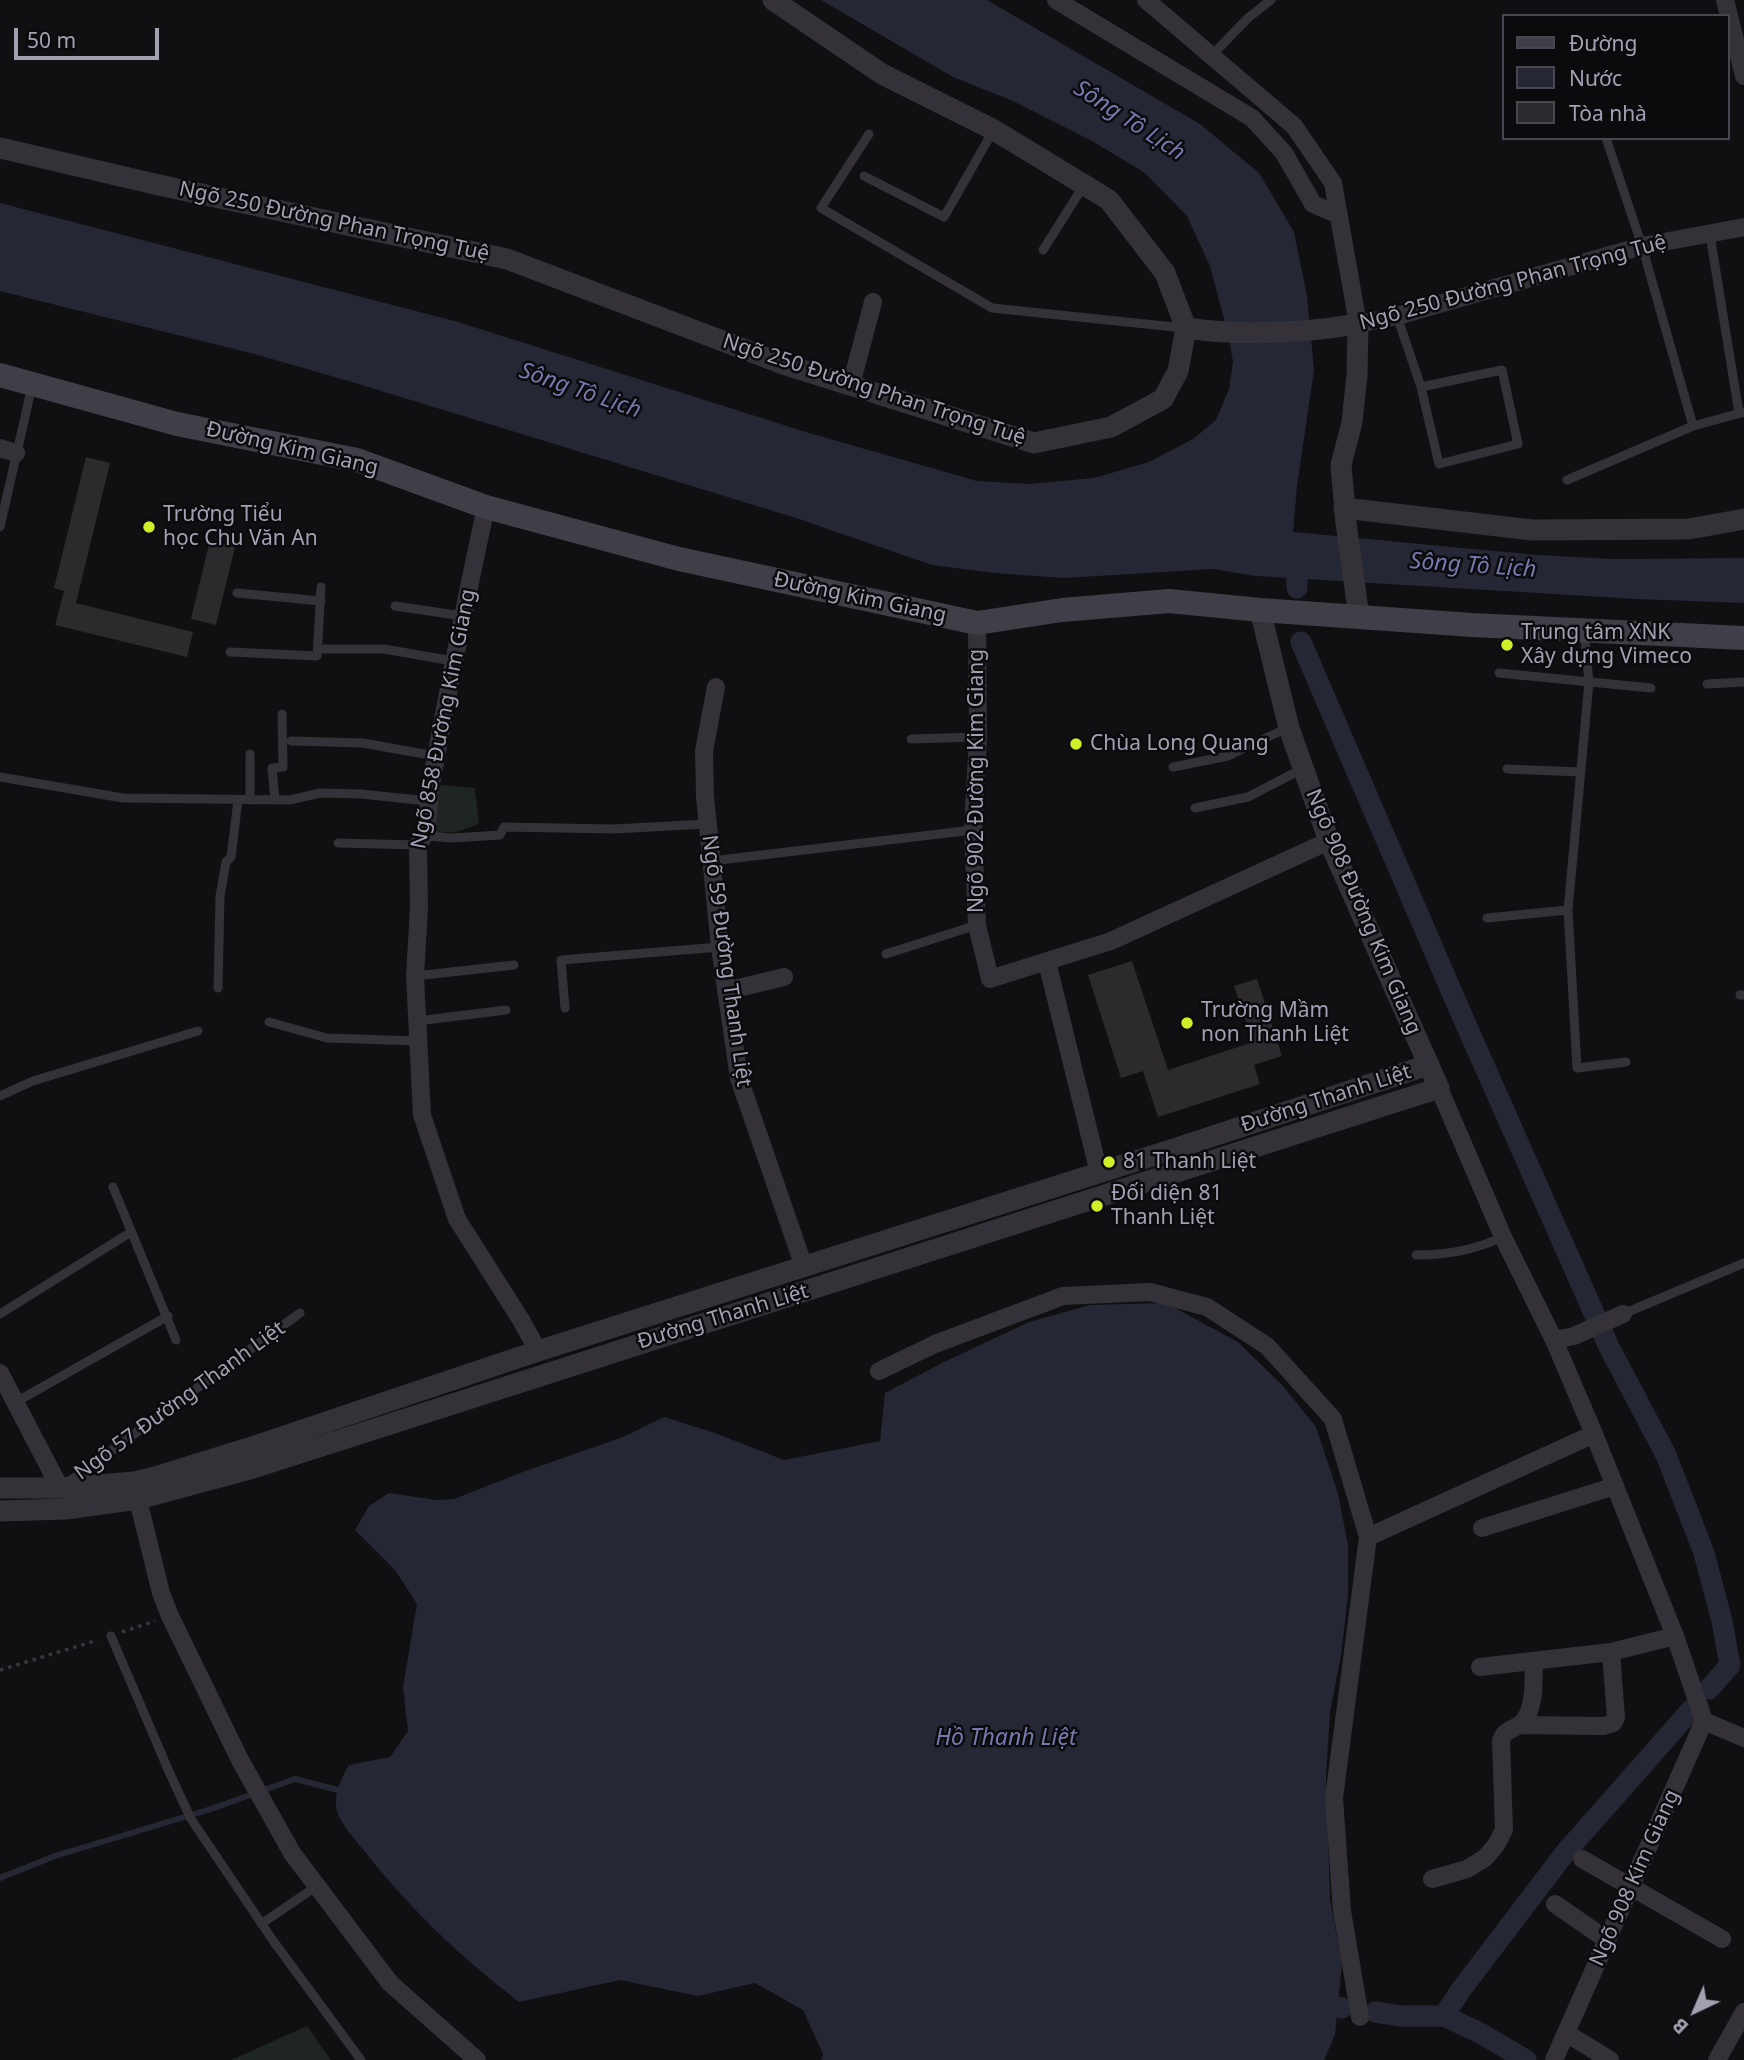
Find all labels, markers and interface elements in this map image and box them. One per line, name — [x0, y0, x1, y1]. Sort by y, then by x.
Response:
scale bar — [18, 14, 163, 58]
legend — [1502, 14, 1730, 140]
text: 50 m — [27, 26, 76, 54]
text: Đường — [1569, 29, 1637, 57]
text: Nước — [1569, 64, 1622, 92]
water label: Sông Tô Lịch — [1068, 75, 1190, 167]
text: Tòa nhà — [1569, 99, 1647, 127]
street label: Ngõ 250 Đường Phan Trọng Tuệ — [177, 177, 491, 267]
street label: Ngõ 250 Đường Phan Trọng Tuệ — [1357, 230, 1669, 336]
street label: Ngõ 250 Đường Phan Trọng Tuệ — [720, 329, 1028, 451]
water label: Sông Tô Lịch — [516, 357, 644, 425]
street label: Đường Kim Giang — [204, 417, 380, 481]
place label: Trường Tiểu học Chu Văn An — [163, 502, 318, 552]
marker: Trường Tiểu học Chu Văn An — [141, 519, 157, 535]
water label: Sông Tô Lịch — [1409, 548, 1537, 584]
street label: Đường Kim Giang — [771, 567, 949, 629]
street label: Ngõ 858 Đường Kim Giang — [406, 587, 482, 851]
place label: Trung tâm XNK Xây dựng Vimeco — [1521, 620, 1692, 670]
marker: Trung tâm XNK Xây dựng Vimeco — [1499, 637, 1515, 653]
street label: Ngõ 902 Đường Kim Giang — [964, 649, 990, 913]
place label: Chùa Long Quang — [1090, 731, 1269, 757]
marker: Chùa Long Quang — [1068, 736, 1084, 752]
street label: Ngõ 908 Đường Kim Giang — [1300, 785, 1426, 1039]
street label: Ngõ 59 Đường Thanh Liệt — [696, 833, 756, 1089]
place label: Trường Mầm non Thanh Liệt — [1201, 998, 1349, 1048]
marker: Trường Mầm non Thanh Liệt — [1179, 1015, 1195, 1031]
street label: Đường Thanh Liệt — [1238, 1060, 1414, 1138]
place label: 81 Thanh Liệt — [1123, 1149, 1256, 1175]
marker: 81 Thanh Liệt — [1101, 1154, 1117, 1170]
place label: Đối diện 81 Thanh Liệt — [1111, 1181, 1223, 1231]
marker: Đối diện 81 Thanh Liệt — [1089, 1198, 1105, 1214]
street label: Đường Thanh Liệt — [634, 1279, 812, 1355]
street label: Ngõ 57 Đường Thanh Liệt — [70, 1316, 290, 1486]
water label: Hồ Thanh Liệt — [935, 1724, 1077, 1752]
street label: Ngõ 908 Kim Giang — [1585, 1786, 1685, 1970]
north arrow — [1660, 1976, 1730, 2046]
text: B — [1667, 2012, 1694, 2040]

